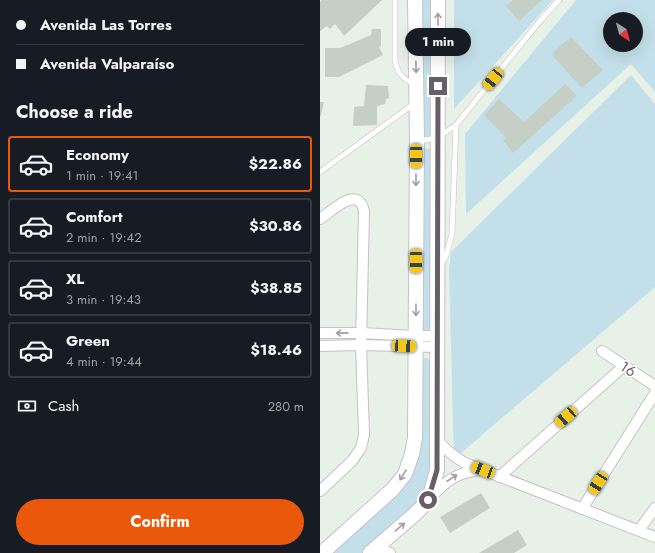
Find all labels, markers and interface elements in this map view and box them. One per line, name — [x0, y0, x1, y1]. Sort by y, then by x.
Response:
north arrow — [603, 12, 643, 52]
map controls — [603, 12, 643, 52]
one-way arrow — [434, 13, 442, 26]
text: Avenida Las Torres — [40, 14, 172, 36]
callout: 1 min — [405, 28, 471, 56]
text: 1 min — [422, 32, 454, 51]
text: Avenida Valparaíso — [40, 53, 174, 75]
one-way arrow — [412, 60, 420, 73]
car — [481, 66, 505, 92]
route end — [429, 77, 447, 95]
text: Choose a ride — [16, 99, 133, 125]
text: Economy — [66, 144, 129, 166]
car — [410, 144, 422, 168]
icon: car — [18, 146, 54, 182]
text: $22.86 — [249, 153, 302, 175]
text: 1 min · 19:41 — [66, 166, 138, 185]
one-way arrow — [412, 173, 420, 186]
text: Comfort — [66, 206, 123, 228]
icon: car — [18, 208, 54, 244]
text: $30.86 — [249, 215, 302, 237]
text: 2 min · 19:42 — [66, 228, 142, 247]
car — [410, 249, 422, 273]
text: XL — [66, 268, 84, 290]
icon: car — [18, 270, 54, 306]
text: $38.85 — [250, 277, 302, 299]
text: 3 min · 19:43 — [66, 290, 141, 309]
one-way arrow — [412, 303, 420, 316]
one-way arrow — [336, 329, 349, 337]
text: Green — [66, 330, 110, 352]
icon: car — [18, 332, 54, 368]
text: $18.46 — [251, 339, 302, 361]
car — [392, 339, 416, 353]
text: 4 min · 19:44 — [66, 352, 142, 371]
street label: 16 — [616, 356, 640, 382]
icon: cash — [16, 395, 38, 417]
text: Cash — [48, 395, 79, 417]
text: 280 m — [268, 397, 304, 416]
car — [553, 405, 579, 429]
car — [470, 460, 496, 480]
one-way arrow — [398, 469, 406, 481]
car — [587, 470, 609, 496]
one-way arrow — [446, 474, 458, 482]
route start — [419, 491, 437, 509]
button: Confirm — [16, 499, 304, 545]
one-way arrow — [394, 523, 405, 532]

